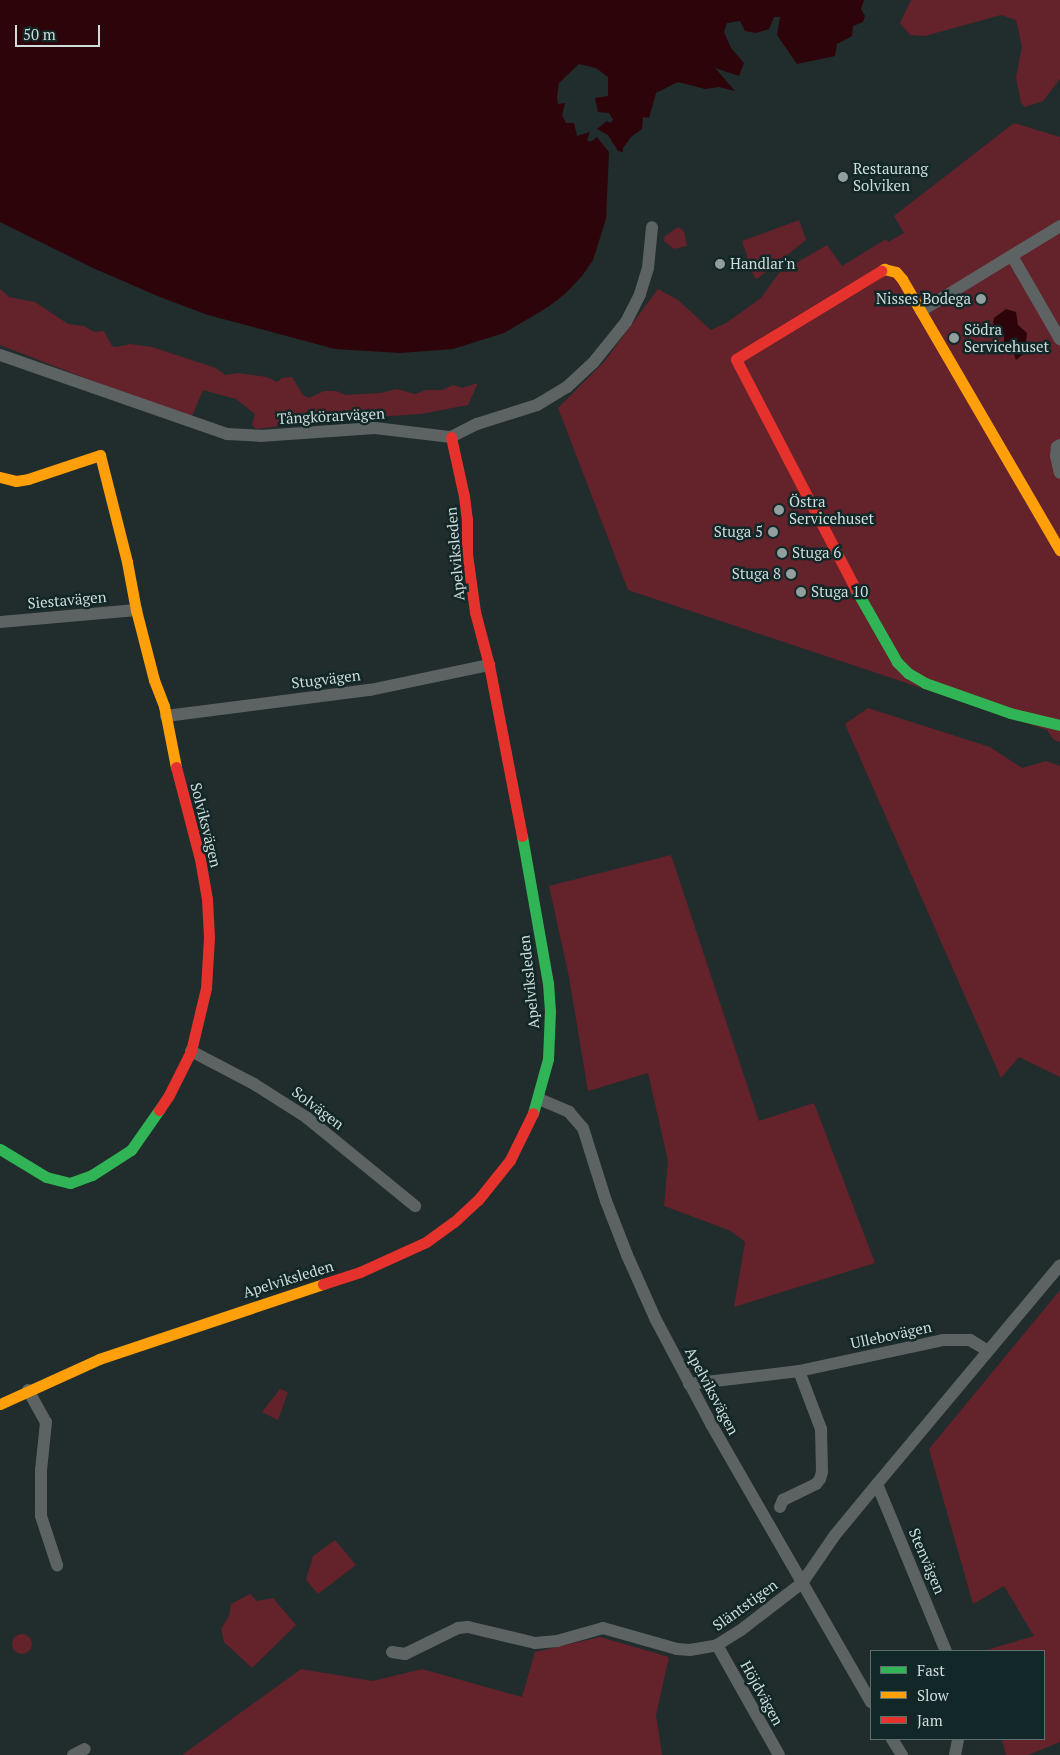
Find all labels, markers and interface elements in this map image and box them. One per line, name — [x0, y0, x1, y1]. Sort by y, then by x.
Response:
scale bar — [18, 15, 102, 47]
text: 50 m — [23, 24, 56, 44]
place label: Restaurang Solviken — [853, 159, 928, 194]
marker: Restaurang Solviken — [837, 171, 849, 183]
place label: Handlar'n — [730, 255, 795, 273]
marker: Handlar'n — [714, 258, 726, 270]
place label: Nisses Bodega — [876, 290, 971, 308]
marker: Nisses Bodega — [975, 293, 987, 305]
place label: Södra Servicehuset — [964, 320, 1049, 355]
marker: Södra Servicehuset — [948, 332, 960, 344]
street label: Tångkörarvägen — [277, 404, 385, 428]
place label: Östra Servicehuset — [789, 492, 874, 527]
marker: Östra Servicehuset — [773, 504, 785, 516]
street label: Apelviksleden — [442, 506, 468, 602]
place label: Stuga 5 — [714, 523, 763, 541]
marker: Stuga 5 — [767, 526, 779, 538]
place label: Stuga 6 — [792, 544, 841, 562]
marker: Stuga 6 — [776, 547, 788, 559]
place label: Stuga 8 — [732, 565, 781, 583]
marker: Stuga 8 — [785, 568, 797, 580]
place label: Stuga 10 — [811, 583, 868, 601]
marker: Stuga 10 — [795, 586, 807, 598]
street label: Siestavägen — [27, 588, 107, 612]
street label: Stugvägen — [290, 666, 362, 692]
street label: Solviksvägen — [187, 781, 225, 869]
street label: Apelviksleden — [515, 934, 543, 1030]
street label: Solvägen — [288, 1083, 348, 1133]
street label: Apelviksleden — [240, 1257, 336, 1301]
street label: Ullebovägen — [849, 1318, 933, 1352]
street label: Apelviksvägen — [681, 1344, 743, 1438]
street label: Stenvägen — [905, 1525, 949, 1597]
street label: Släntstigen — [709, 1576, 781, 1634]
legend — [870, 1650, 1045, 1740]
street label: Höjdvägen — [737, 1657, 787, 1729]
text: Fast — [917, 1660, 945, 1680]
text: Slow — [917, 1685, 949, 1705]
text: Jam — [917, 1710, 943, 1730]

